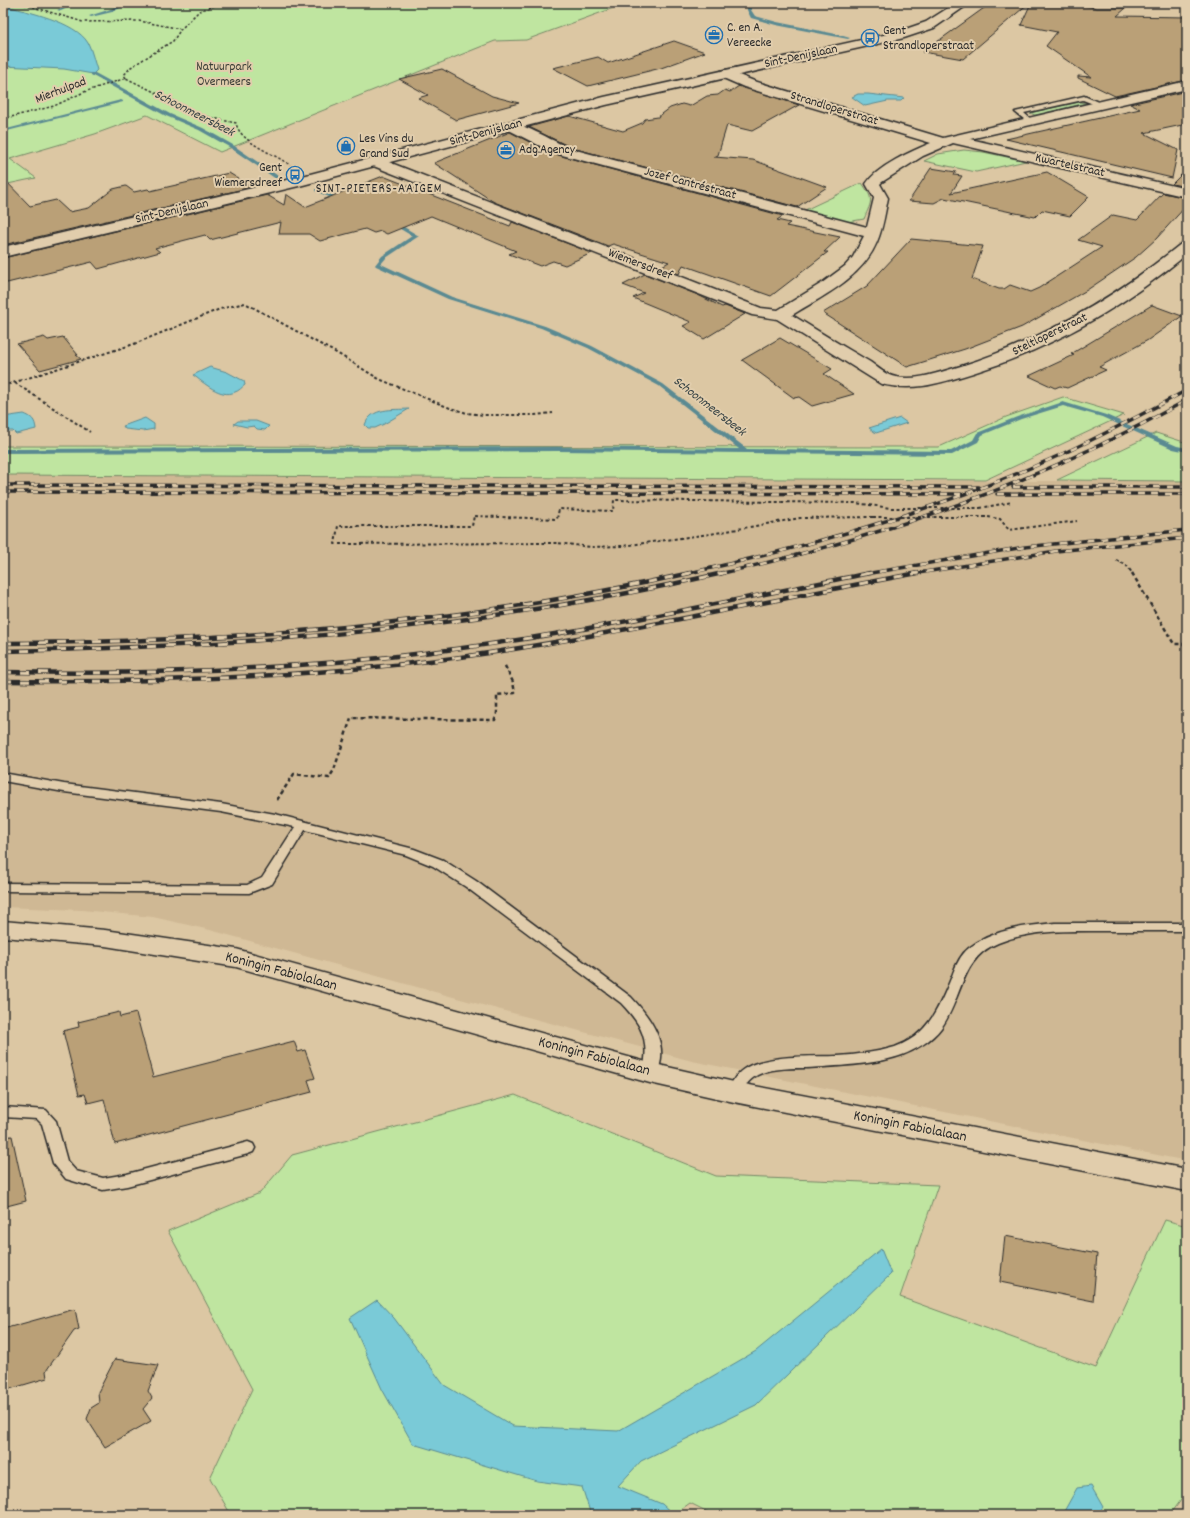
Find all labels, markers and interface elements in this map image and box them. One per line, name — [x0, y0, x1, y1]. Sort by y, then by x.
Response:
place label: C. en A. Vereecke — [727, 19, 772, 53]
place label: Gent Strandloperstraat — [883, 22, 974, 56]
office icon: C. en A. Vereecke — [704, 25, 724, 45]
bus stop icon: Gent Strandloperstraat — [860, 28, 880, 48]
street label: Sint-Denijslaan — [763, 40, 839, 74]
park label: Natuurpark Overmeers — [196, 58, 252, 92]
street label: Mierhulpad — [33, 73, 89, 109]
water label: Schoonmeersbeek — [151, 86, 239, 143]
street label: Strandloperstraat — [788, 87, 881, 131]
street label: Sint-Denijslaan — [448, 114, 524, 152]
place label: Les Vins du Grand Sud — [359, 130, 413, 164]
shop icon: Les Vins du Grand Sud — [336, 136, 356, 156]
office icon: Adg.Agency — [496, 140, 516, 160]
place label: Adg.Agency — [519, 141, 576, 160]
street label: Kwartelstraat — [1033, 149, 1107, 183]
place label: Gent Wiemersdreef — [215, 159, 282, 193]
street label: Jozef Cantréstraat — [642, 163, 738, 205]
bus stop icon: Gent Wiemersdreef — [285, 165, 305, 185]
district label: SINT-PIETERS-AAIGEM — [316, 180, 442, 199]
street label: Sint-Denijslaan — [134, 194, 210, 230]
street label: Wiemersdreef — [605, 244, 675, 286]
street label: Steltloperstraat — [1009, 308, 1091, 361]
water label: Schoonmeersbeek — [669, 373, 751, 442]
street label: Koningin Fabiolalaan — [223, 947, 339, 997]
street label: Koningin Fabiolalaan — [536, 1032, 652, 1082]
street label: Koningin Fabiolalaan — [852, 1105, 968, 1149]

